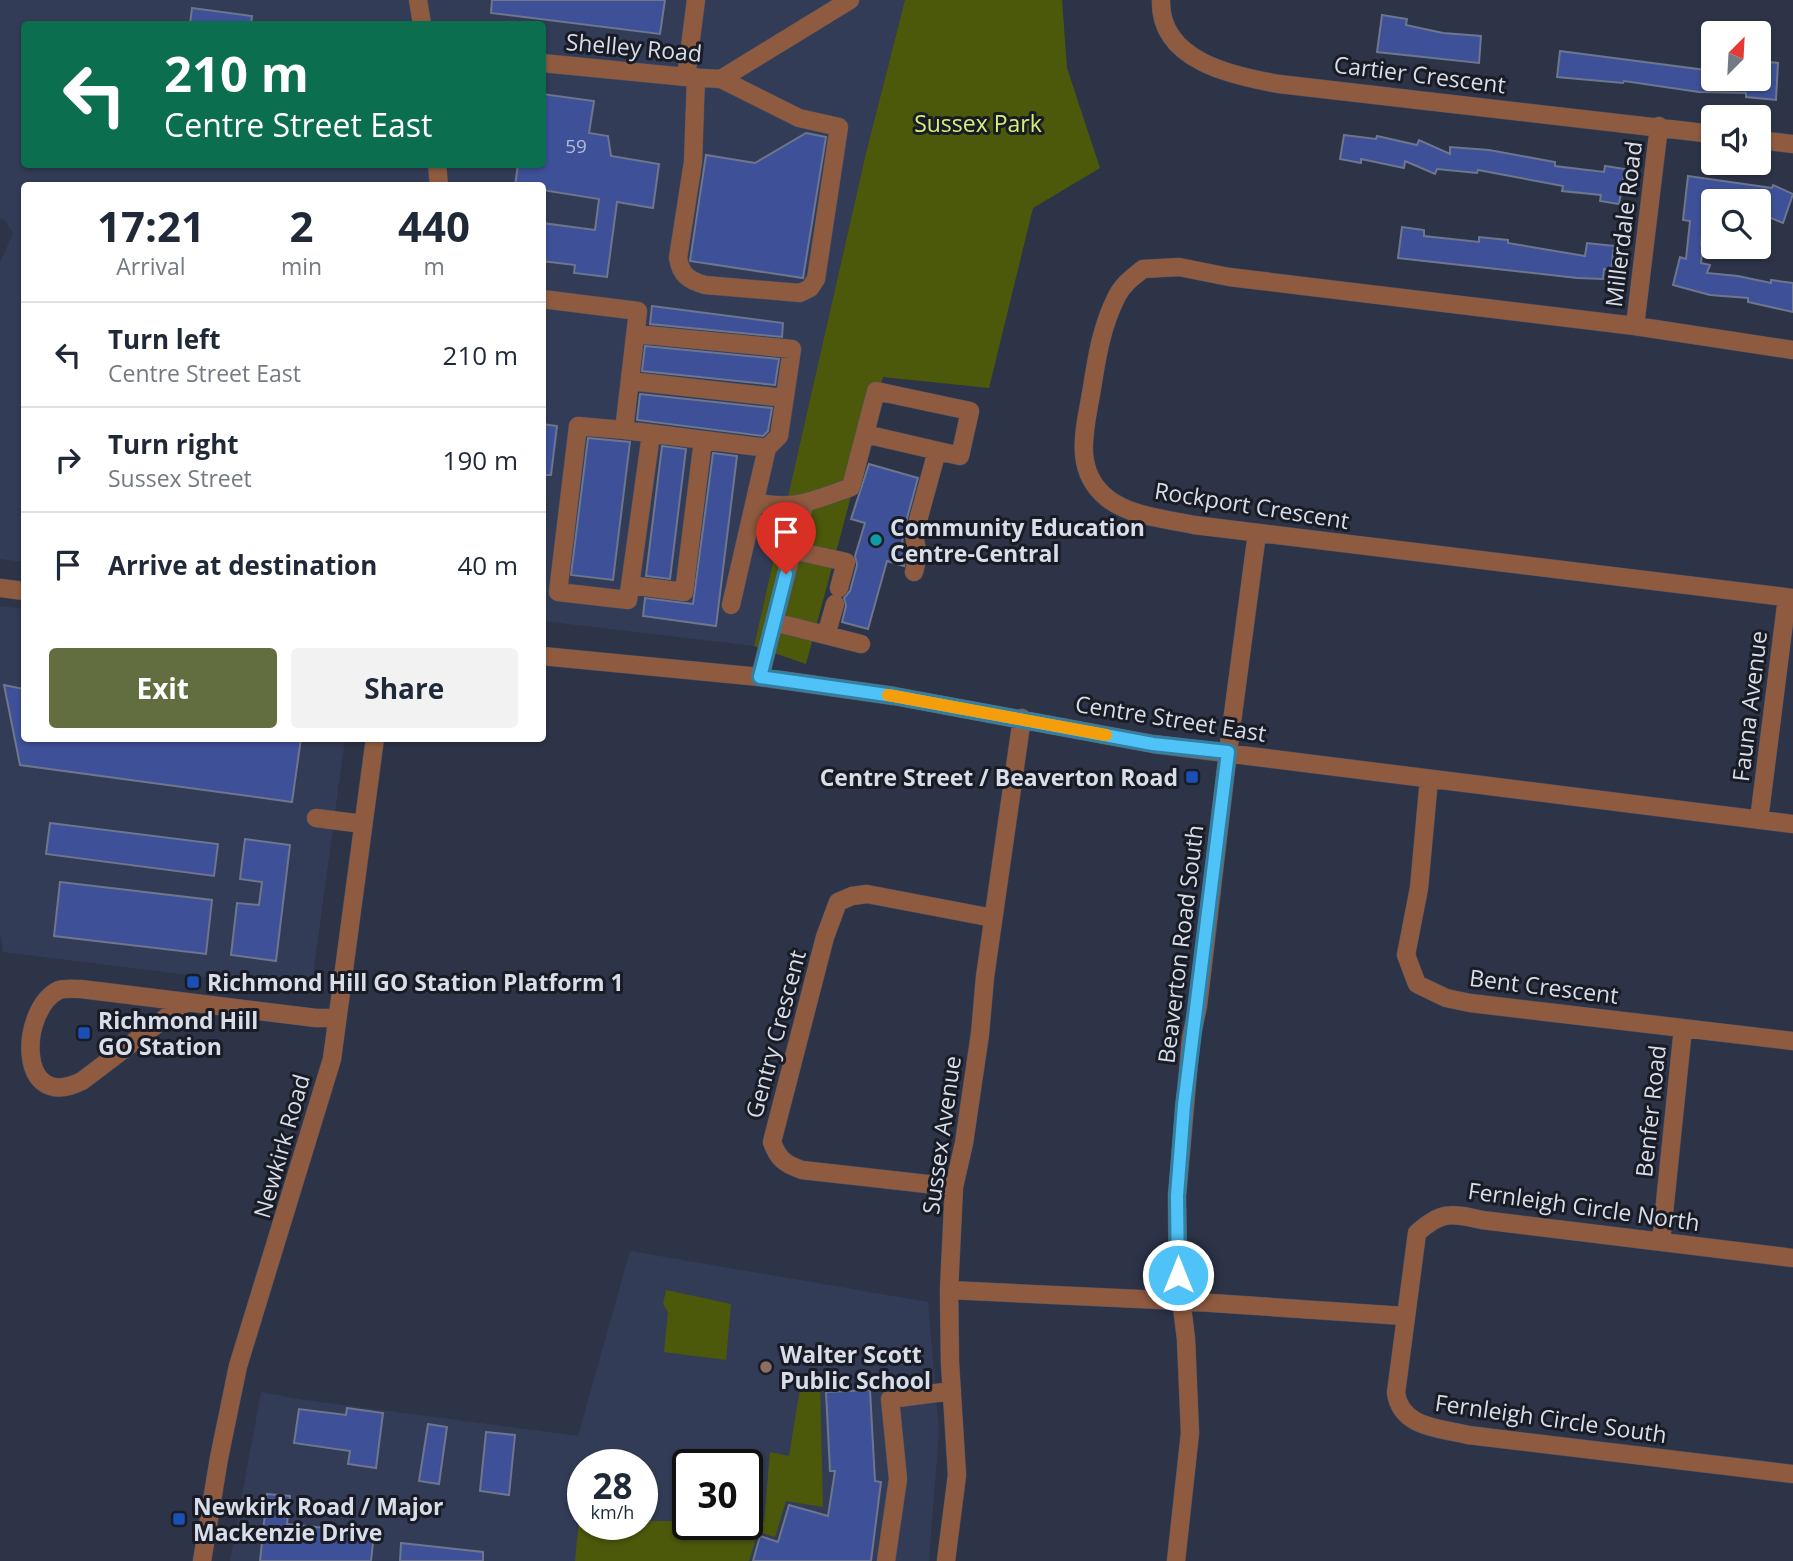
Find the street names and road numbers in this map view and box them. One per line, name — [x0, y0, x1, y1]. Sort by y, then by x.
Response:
street label: Shelley Road — [565, 25, 703, 69]
street label: Cartier Crescent — [1332, 48, 1508, 100]
street label: Millerdale Road — [1597, 139, 1649, 309]
street label: Rockport Crescent — [1152, 474, 1352, 536]
street label: Fauna Avenue — [1724, 629, 1774, 783]
street label: Centre Street East — [1073, 687, 1269, 749]
street label: Beaverton Road South — [1149, 823, 1211, 1065]
street label: Gentry Crescent — [737, 946, 813, 1122]
street label: Bent Crescent — [1468, 961, 1620, 1011]
street label: Benfer Road — [1627, 1043, 1673, 1179]
street label: Sussex Avenue — [914, 1054, 968, 1216]
street label: Newkirk Road — [245, 1070, 317, 1222]
street label: Fernleigh Circle North — [1466, 1174, 1702, 1238]
street label: Fernleigh Circle South — [1433, 1386, 1669, 1450]

